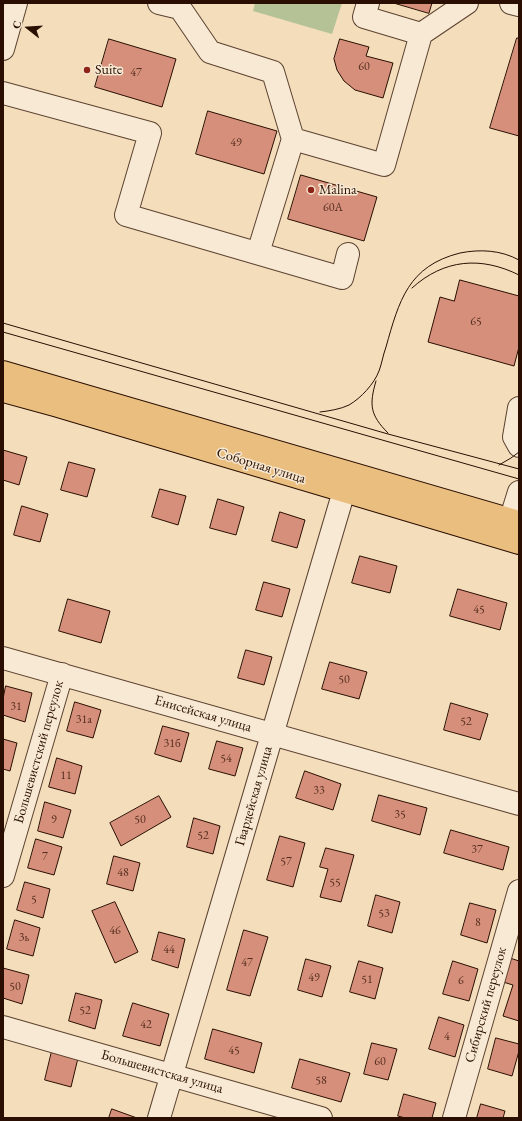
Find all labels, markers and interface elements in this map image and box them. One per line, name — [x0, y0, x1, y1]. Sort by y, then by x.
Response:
north arrow — [8, 8, 48, 48]
text: С — [9, 19, 24, 30]
house number: 60 — [358, 60, 370, 74]
place label: Suite — [95, 62, 122, 78]
marker: Suite — [82, 65, 92, 75]
house number: 47 — [130, 66, 142, 80]
house number: 49 — [230, 136, 242, 150]
place label: Malina — [319, 182, 357, 198]
marker: Malina — [306, 185, 316, 195]
house number: 60А — [323, 201, 343, 215]
house number: 65 — [470, 315, 482, 329]
street label: Соборная улица — [214, 444, 308, 488]
house number: 45 — [473, 603, 485, 617]
house number: 50 — [338, 673, 350, 687]
street label: Большевистский переулок — [11, 679, 67, 825]
street label: Енисейская улица — [153, 692, 253, 736]
house number: 31 — [10, 700, 22, 714]
house number: 31а — [76, 713, 92, 727]
house number: 52 — [460, 715, 472, 729]
house number: 31б — [163, 737, 181, 751]
street label: Гвардейская улица — [232, 744, 276, 848]
house number: 54 — [220, 752, 232, 766]
house number: 11 — [60, 769, 72, 783]
house number: 33 — [313, 784, 325, 798]
house number: 35 — [394, 808, 406, 822]
house number: 9 — [51, 813, 57, 827]
house number: 50 — [134, 813, 146, 827]
house number: 52 — [197, 829, 209, 843]
house number: 37 — [471, 843, 483, 857]
house number: 7 — [42, 850, 48, 864]
house number: 57 — [280, 855, 292, 869]
house number: 48 — [117, 866, 129, 880]
house number: 55 — [329, 876, 341, 890]
house number: 5 — [31, 893, 37, 907]
house number: 53 — [378, 907, 390, 921]
house number: 8 — [475, 916, 481, 930]
house number: 46 — [109, 924, 121, 938]
house number: 3ь — [19, 931, 29, 945]
house number: 44 — [163, 943, 175, 957]
street label: Сибирский переулок — [461, 945, 511, 1065]
house number: 47 — [241, 956, 253, 970]
house number: 49 — [308, 971, 320, 985]
house number: 51 — [361, 973, 373, 987]
house number: 6 — [458, 974, 464, 988]
house number: 50 — [9, 980, 21, 994]
house number: 52 — [79, 1004, 91, 1018]
house number: 42 — [140, 1018, 152, 1032]
house number: 4 — [444, 1030, 450, 1044]
house number: 45 — [228, 1044, 240, 1058]
street label: Большевистская улица — [99, 1047, 225, 1097]
house number: 60 — [374, 1055, 386, 1069]
house number: 58 — [315, 1074, 327, 1088]

